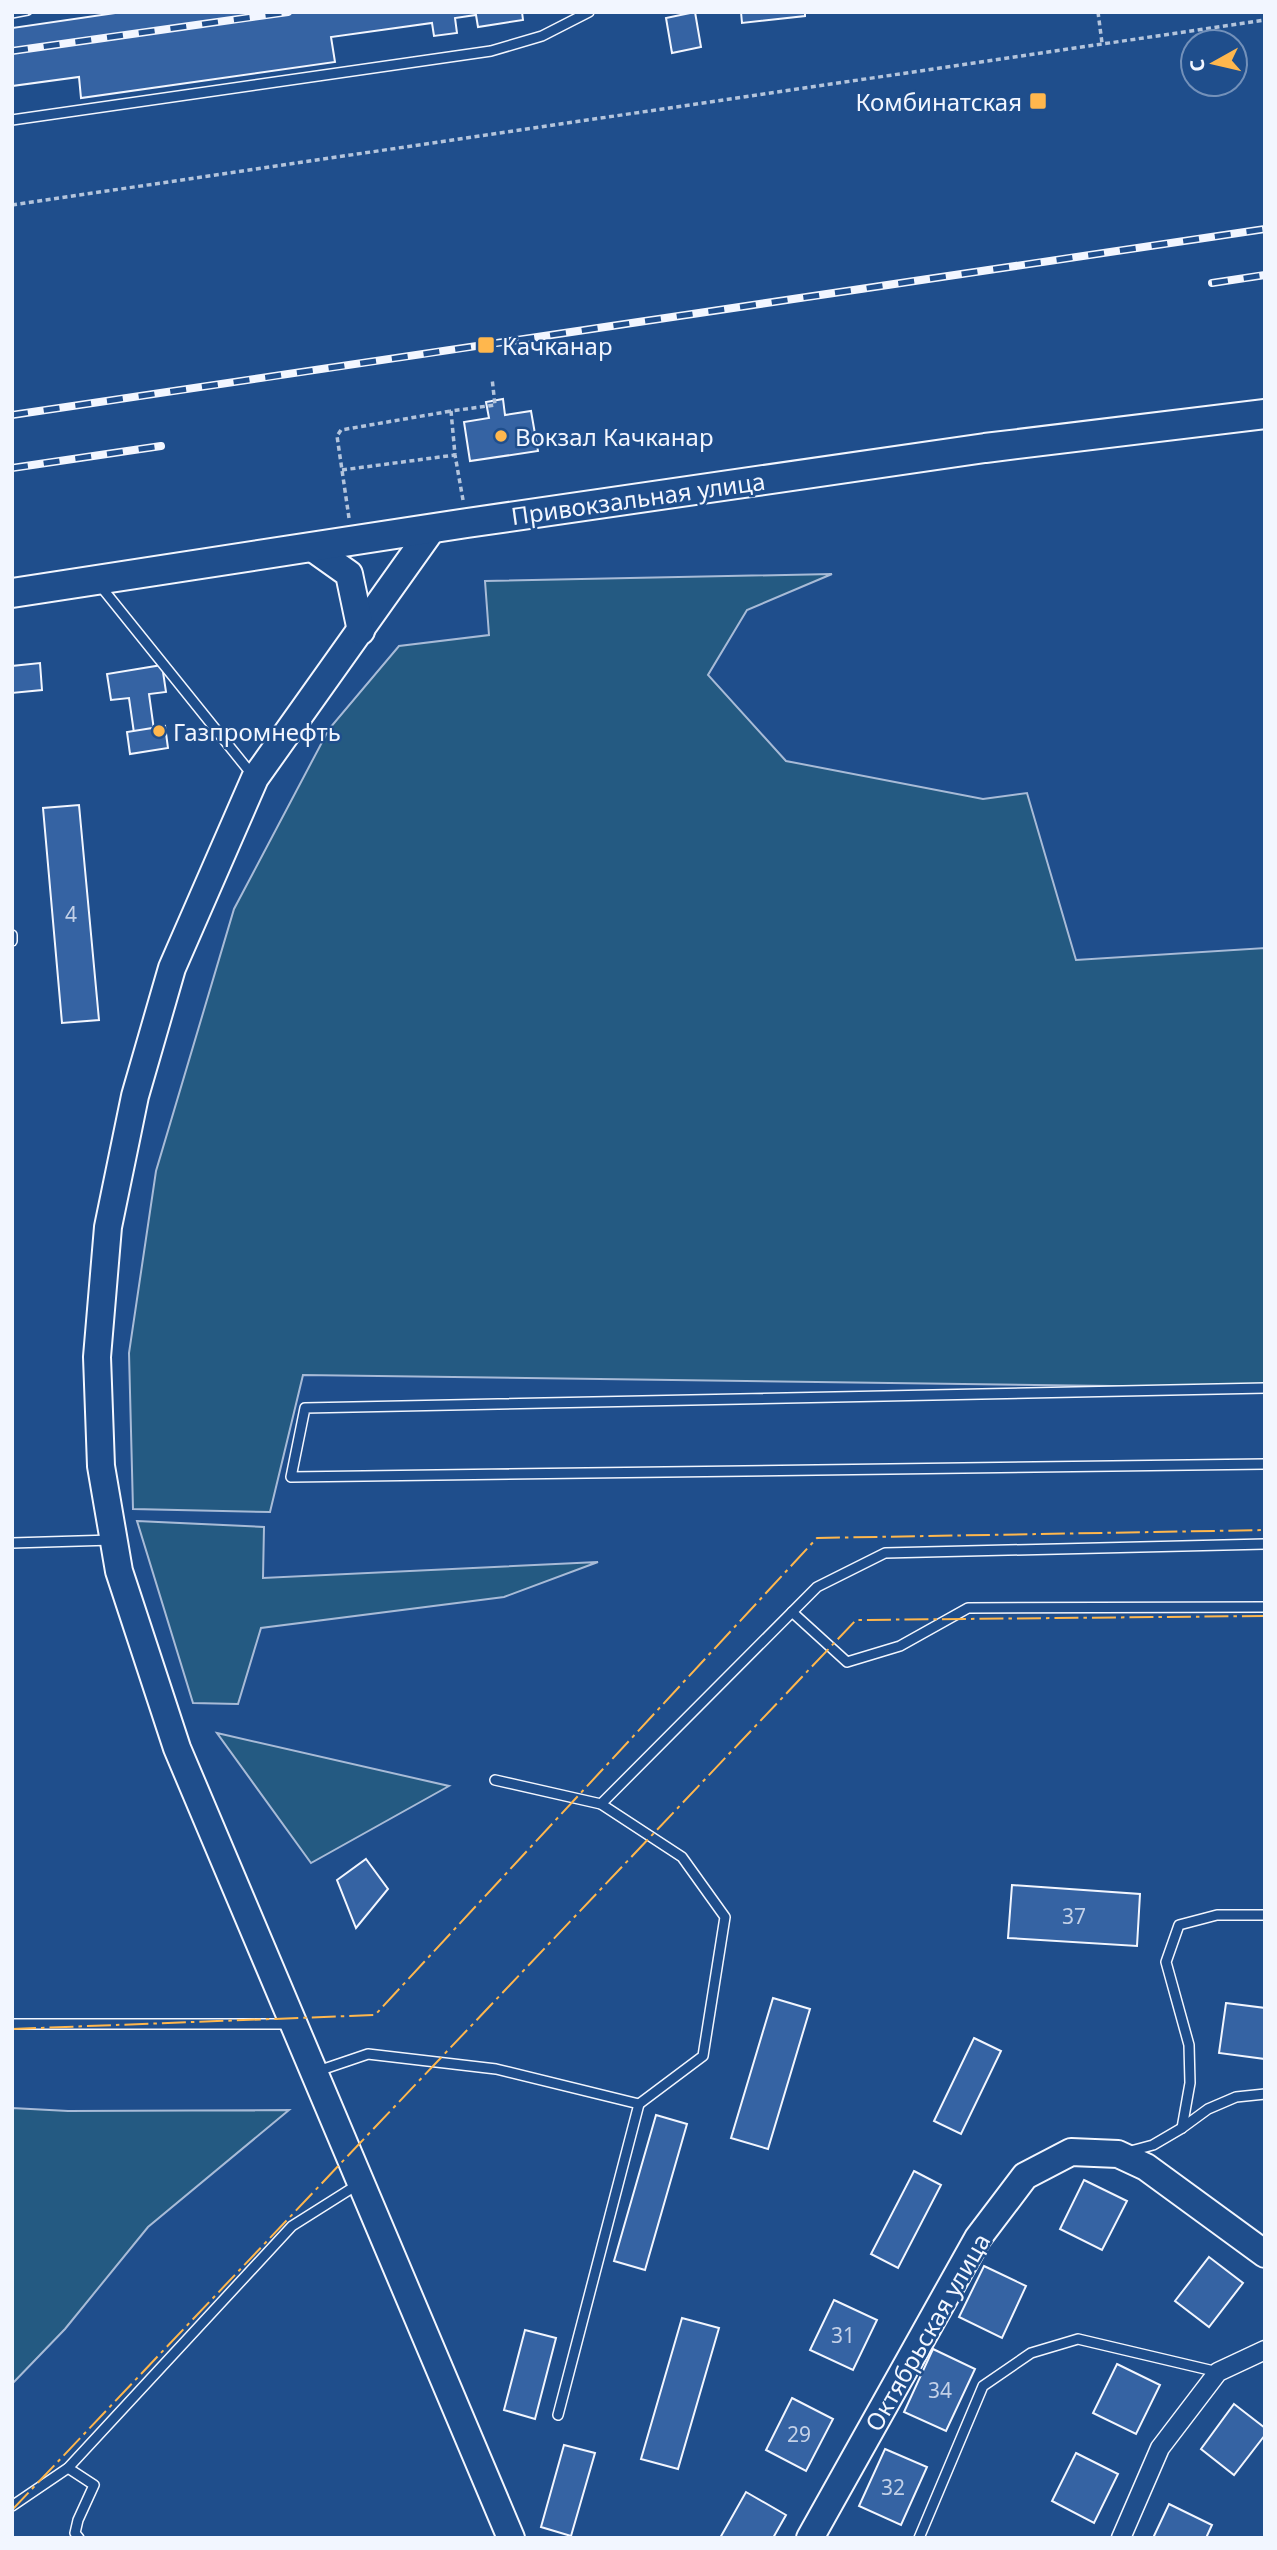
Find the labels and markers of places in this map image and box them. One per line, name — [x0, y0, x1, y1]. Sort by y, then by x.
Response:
place label: Комбинатская — [856, 85, 1022, 118]
marker: Комбинатская — [1028, 91, 1048, 111]
place label: Качканар — [502, 329, 613, 362]
marker: Качканар — [476, 335, 496, 355]
place label: Вокзал Качканар — [515, 420, 714, 453]
marker: Вокзал Качканар — [493, 428, 509, 444]
place label: Газпромнефть — [173, 715, 341, 748]
marker: Газпромнефть — [151, 723, 167, 739]

